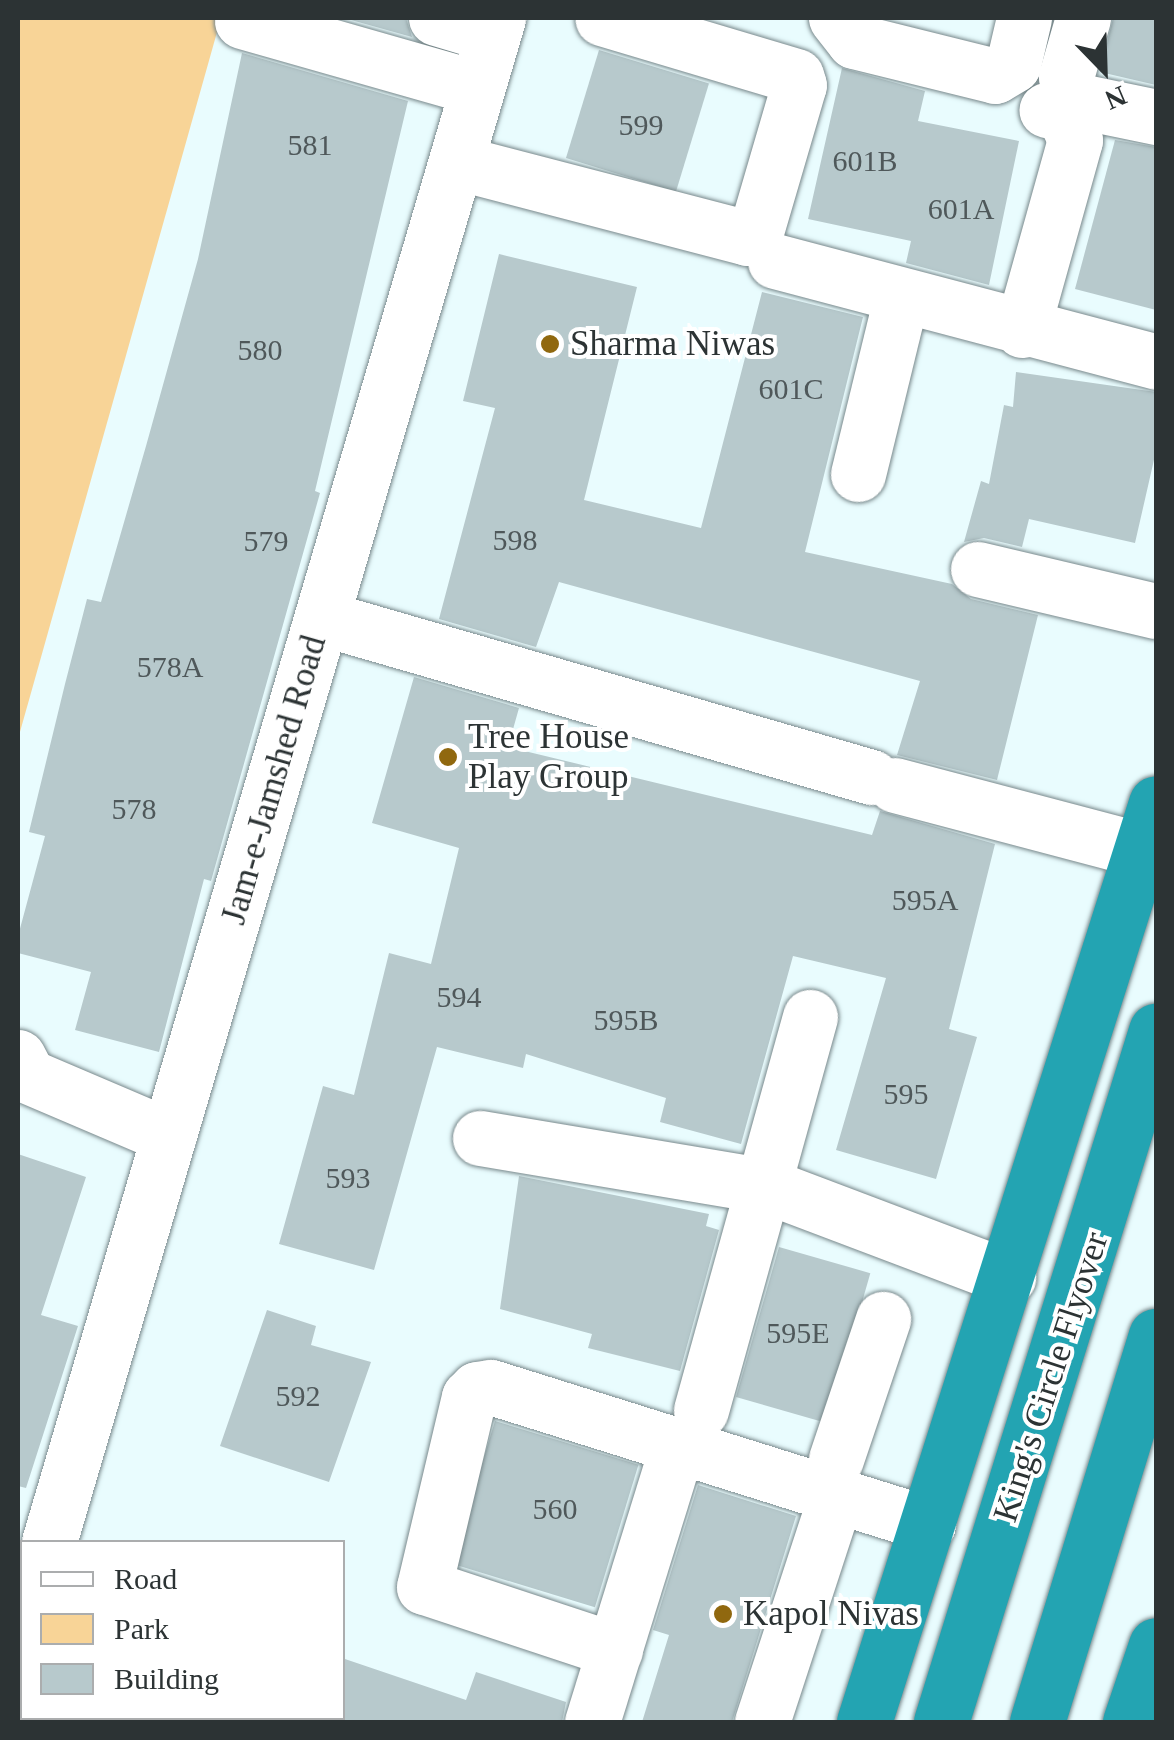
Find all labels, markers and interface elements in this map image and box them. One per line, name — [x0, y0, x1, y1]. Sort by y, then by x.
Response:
north arrow — [1054, 20, 1154, 120]
text: N — [1101, 80, 1131, 116]
house number: 599 — [618, 107, 664, 143]
house number: 581 — [288, 127, 332, 163]
house number: 601B — [832, 143, 898, 179]
house number: 601A — [928, 191, 994, 227]
place label: Sharma Niwas — [570, 323, 775, 365]
house number: 580 — [238, 332, 282, 368]
marker: Sharma Niwas — [539, 333, 561, 355]
house number: 601C — [758, 371, 824, 407]
house number: 598 — [492, 522, 538, 558]
house number: 579 — [244, 523, 288, 559]
street label: Jam-e-Jamshed Road — [213, 631, 335, 929]
house number: 578A — [137, 649, 203, 685]
place label: Tree House Play Group — [468, 716, 629, 798]
marker: Tree House Play Group — [437, 746, 459, 768]
house number: 578 — [112, 791, 156, 827]
house number: 595A — [892, 882, 958, 918]
house number: 594 — [436, 979, 482, 1015]
house number: 595B — [593, 1002, 659, 1038]
house number: 595 — [884, 1076, 928, 1112]
house number: 593 — [326, 1160, 370, 1196]
street label: King's Circle Flyover — [984, 1227, 1118, 1527]
house number: 595E — [766, 1315, 830, 1351]
house number: 592 — [276, 1378, 320, 1414]
house number: 560 — [532, 1491, 578, 1527]
legend — [20, 1540, 345, 1720]
text: Road — [114, 1562, 177, 1595]
place label: Kapol Nivas — [743, 1593, 919, 1635]
marker: Kapol Nivas — [712, 1603, 734, 1625]
text: Park — [114, 1612, 169, 1645]
text: Building — [114, 1662, 219, 1695]

